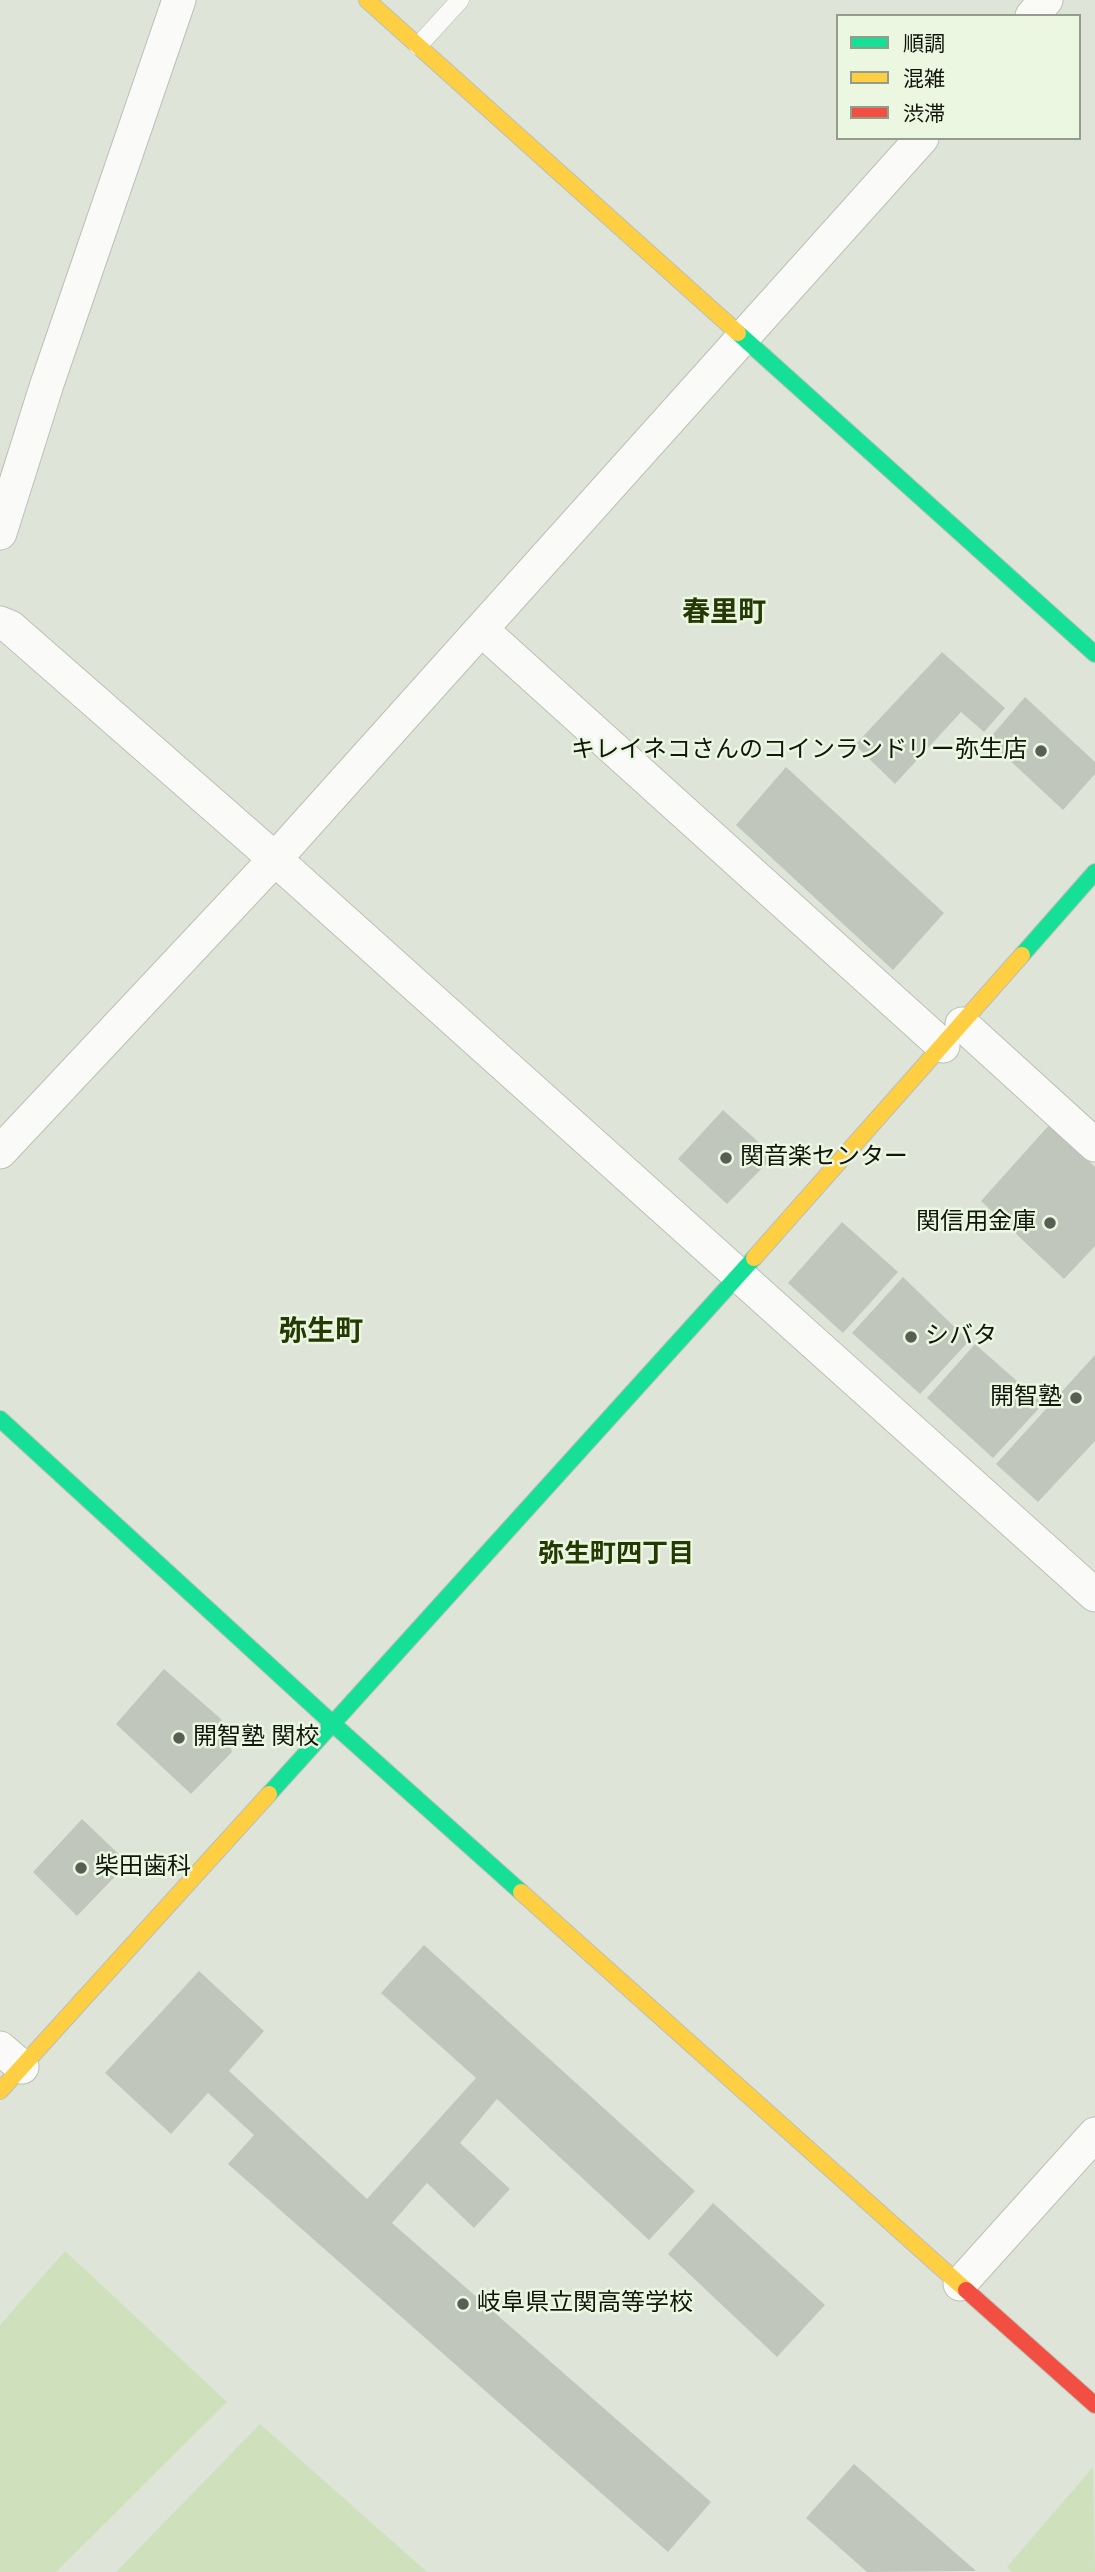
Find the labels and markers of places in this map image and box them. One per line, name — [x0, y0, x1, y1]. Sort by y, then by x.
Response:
place label: キレイネコさんのコインランドリー弥生店 — [571, 737, 1027, 765]
marker: キレイネコさんのコインランドリー弥生店 — [1033, 743, 1049, 759]
place label: 関音楽センター — [740, 1144, 908, 1172]
marker: 関音楽センター — [718, 1150, 734, 1166]
place label: 関信用金庫 — [916, 1209, 1036, 1237]
marker: 関信用金庫 — [1042, 1215, 1058, 1231]
place label: シバタ — [925, 1323, 997, 1351]
marker: シバタ — [903, 1329, 919, 1345]
place label: 開智塾 — [990, 1384, 1062, 1412]
marker: 開智塾 — [1068, 1390, 1084, 1406]
place label: 開智塾 関校 — [193, 1724, 319, 1752]
marker: 開智塾 関校 — [171, 1730, 187, 1746]
place label: 柴田歯科 — [95, 1854, 191, 1882]
marker: 柴田歯科 — [73, 1860, 89, 1876]
place label: 岐阜県立関高等学校 — [477, 2290, 693, 2318]
marker: 岐阜県立関高等学校 — [455, 2296, 471, 2312]

